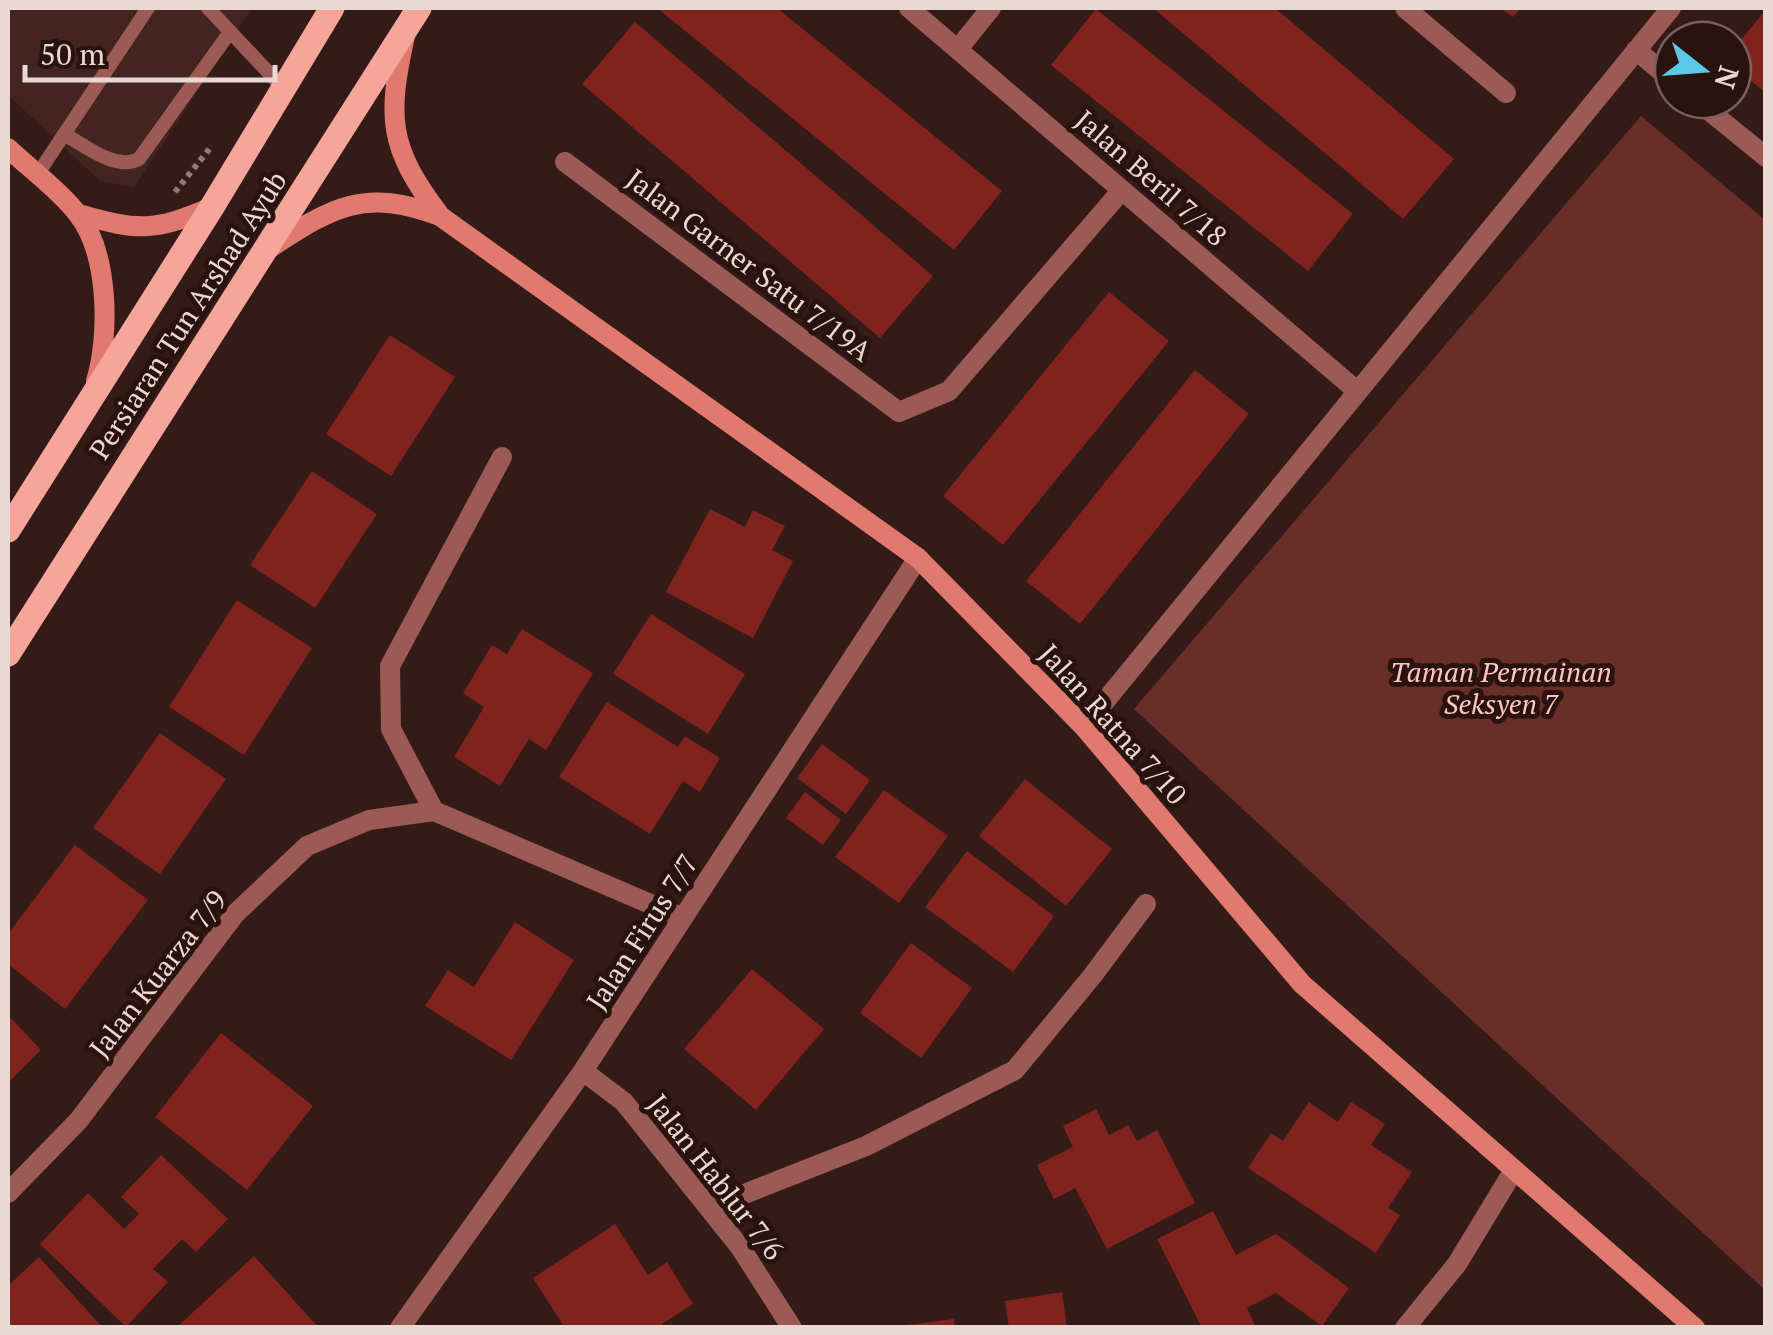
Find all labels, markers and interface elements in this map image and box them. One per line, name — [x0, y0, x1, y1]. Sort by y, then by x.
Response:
scale bar — [25, 20, 275, 82]
north arrow — [1653, 20, 1753, 120]
text: 50 m — [40, 34, 105, 74]
text: N — [1707, 62, 1748, 93]
street label: Jalan Beril 7/18 — [1068, 101, 1235, 254]
street label: Jalan Garner Satu 7/19A — [619, 160, 880, 370]
street label: Persiaran Tun Arshad Ayub — [81, 164, 295, 466]
street label: Jalan Ratna 7/10 — [1031, 635, 1195, 812]
park label: Taman Permainan Seksyen 7 — [1390, 653, 1612, 722]
street label: Jalan Firus 7/7 — [577, 847, 706, 1017]
street label: Jalan Kuarza 7/9 — [81, 882, 235, 1065]
street label: Jalan Hablur 7/6 — [640, 1086, 793, 1267]

